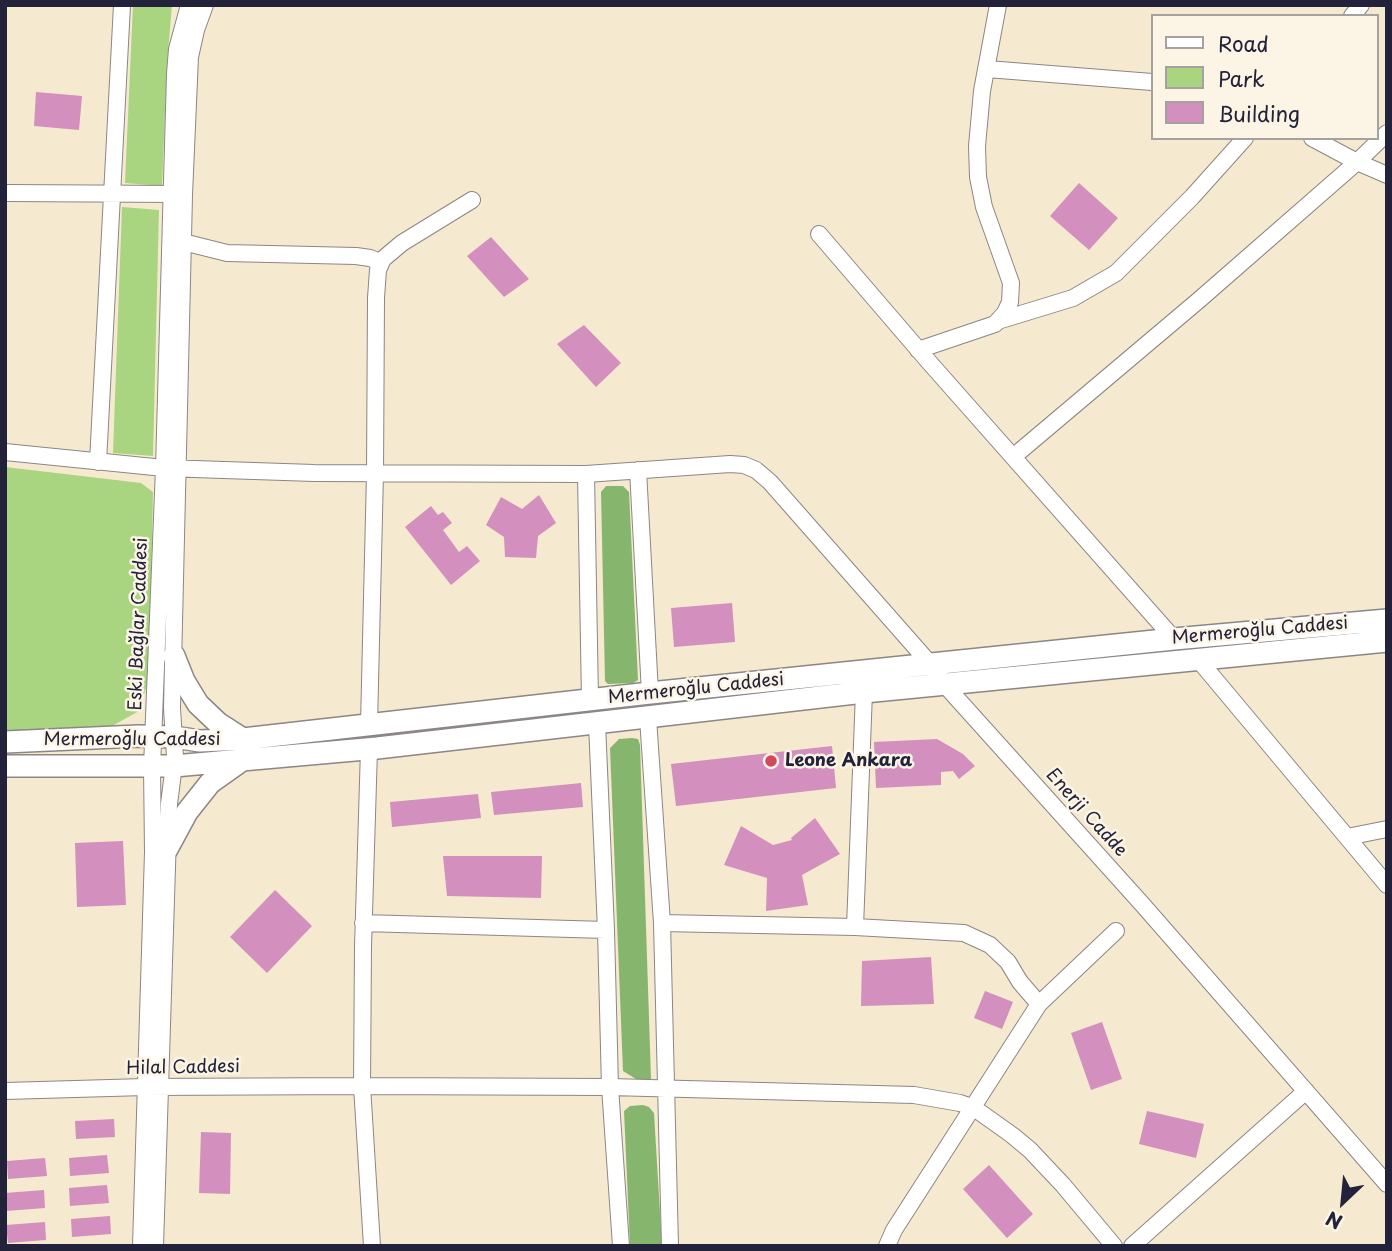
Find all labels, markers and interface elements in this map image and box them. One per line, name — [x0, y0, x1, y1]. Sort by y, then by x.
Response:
legend — [1150, 14, 1378, 140]
text: Road — [1218, 27, 1269, 59]
text: Park — [1218, 62, 1265, 94]
text: Building — [1218, 97, 1300, 129]
street label: Eski Bağlar Caddesi — [125, 537, 153, 711]
street label: Mermeroğlu Caddesi — [1171, 613, 1349, 649]
street label: Mermeroğlu Caddesi — [607, 669, 785, 709]
street label: Mermeroğlu Caddesi — [44, 729, 220, 751]
place label: Leone Ankara — [785, 750, 912, 772]
marker: Leone Ankara — [763, 753, 779, 769]
street label: Enerji Cadde — [1041, 764, 1131, 862]
street label: Hilal Caddesi — [126, 1056, 240, 1080]
north arrow — [1308, 1167, 1378, 1237]
text: N — [1321, 1205, 1347, 1237]

